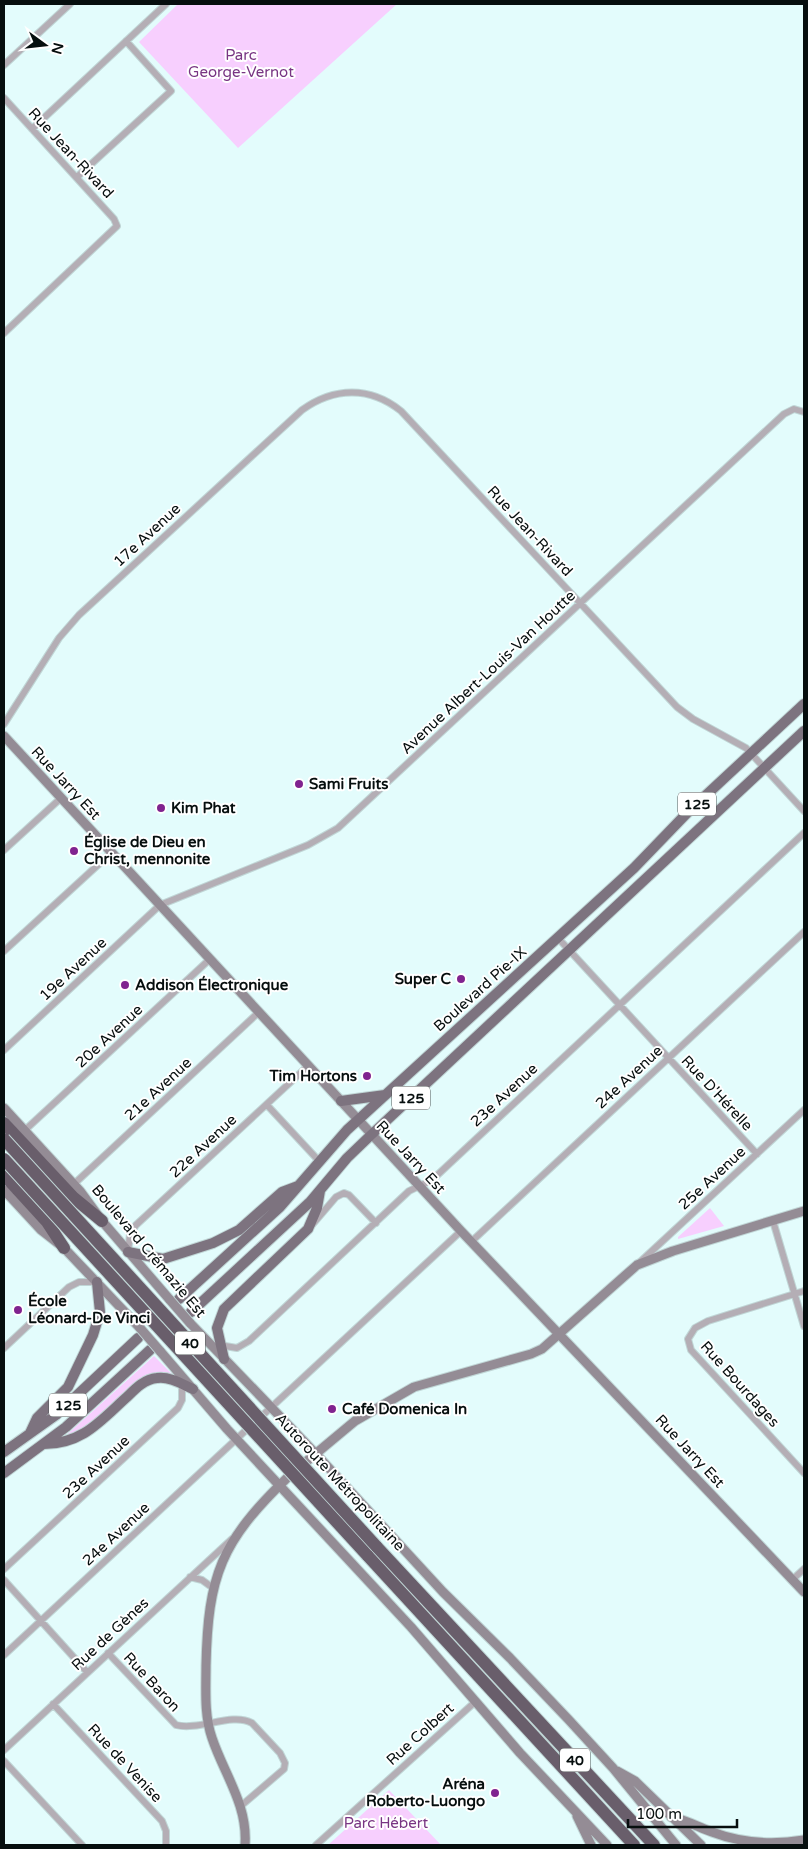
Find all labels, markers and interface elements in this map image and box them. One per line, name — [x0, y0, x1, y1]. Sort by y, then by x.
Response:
north arrow — [20, 20, 70, 70]
text: N — [47, 41, 67, 56]
park label: Parc George-Vernot — [188, 46, 294, 81]
street label: Rue Jean-Rivard — [24, 104, 118, 202]
street label: Rue Jean-Rivard — [483, 482, 577, 580]
street label: 17e Avenue — [110, 499, 184, 571]
street label: Avenue Albert-Louis-Van Houtte — [397, 586, 579, 758]
street label: Rue Jarry Est — [28, 743, 105, 823]
place label: Sami Fruits — [309, 775, 388, 793]
marker: Sami Fruits — [293, 778, 305, 790]
road number: 125 — [678, 792, 716, 816]
place label: Kim Phat — [171, 799, 236, 817]
marker: Kim Phat — [155, 802, 167, 814]
place label: Église de Dieu en Christ, mennonite — [84, 832, 211, 868]
marker: Église de Dieu en Christ, mennonite — [68, 845, 80, 857]
street label: 19e Avenue — [36, 933, 110, 1005]
street label: Boulevard Pie-IX — [430, 943, 530, 1035]
place label: Super C — [395, 970, 452, 989]
marker: Super C — [455, 973, 467, 985]
place label: Addison Électronique — [135, 975, 289, 995]
marker: Addison Électronique — [119, 979, 131, 991]
street label: 20e Avenue — [72, 1000, 146, 1072]
street label: 24e Avenue — [592, 1041, 666, 1113]
street label: Rue D'Hérelle — [678, 1052, 756, 1134]
street label: 21e Avenue — [121, 1053, 195, 1125]
street label: 23e Avenue — [467, 1059, 541, 1131]
place label: Tim Hortons — [269, 1067, 357, 1085]
marker: Tim Hortons — [361, 1070, 373, 1082]
road number: 125 — [392, 1086, 430, 1110]
street label: 22e Avenue — [166, 1110, 240, 1182]
street label: Rue Jarry Est — [373, 1117, 450, 1197]
street label: 25e Avenue — [675, 1142, 749, 1214]
street label: Boulevard Crémazie Est — [88, 1181, 210, 1321]
place label: École Léonard-De Vinci — [28, 1291, 150, 1327]
marker: École Léonard-De Vinci — [12, 1304, 24, 1316]
road number: 40 — [175, 1332, 205, 1355]
street label: Rue Bourdages — [697, 1337, 783, 1431]
road number: 125 — [49, 1394, 87, 1416]
place label: Café Domenica In — [342, 1400, 467, 1418]
marker: Café Domenica In — [326, 1403, 338, 1415]
street label: Autoroute Métropolitaine — [272, 1410, 408, 1554]
street label: Rue Jarry Est — [652, 1411, 729, 1491]
street label: 23e Avenue — [59, 1431, 133, 1503]
street label: 24e Avenue — [79, 1498, 153, 1570]
street label: Rue de Gènes — [68, 1594, 152, 1674]
street label: Rue Baron — [120, 1649, 184, 1715]
street label: Rue Colbert — [383, 1699, 458, 1769]
street label: Rue de Venise — [84, 1720, 166, 1806]
road number: 40 — [560, 1748, 590, 1772]
place label: Aréna Roberto-Luongo — [366, 1775, 485, 1811]
marker: Aréna Roberto-Luongo — [489, 1787, 501, 1799]
scale bar — [628, 1796, 737, 1828]
text: 100 m — [636, 1805, 682, 1823]
park label: Parc Hébert — [344, 1814, 429, 1832]

